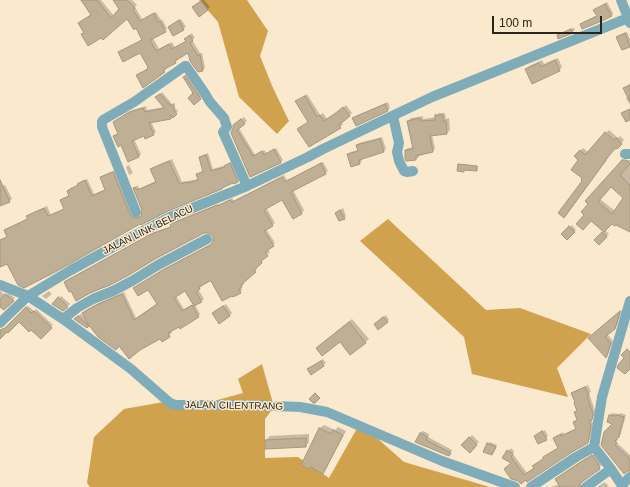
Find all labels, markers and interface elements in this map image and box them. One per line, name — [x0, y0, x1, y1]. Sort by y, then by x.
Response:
scale bar — [494, 8, 604, 34]
text: 100 m — [499, 16, 532, 30]
street label: JALAN LINK BELACU — [101, 203, 195, 257]
street label: JALAN CILENTRANG — [185, 399, 283, 413]

